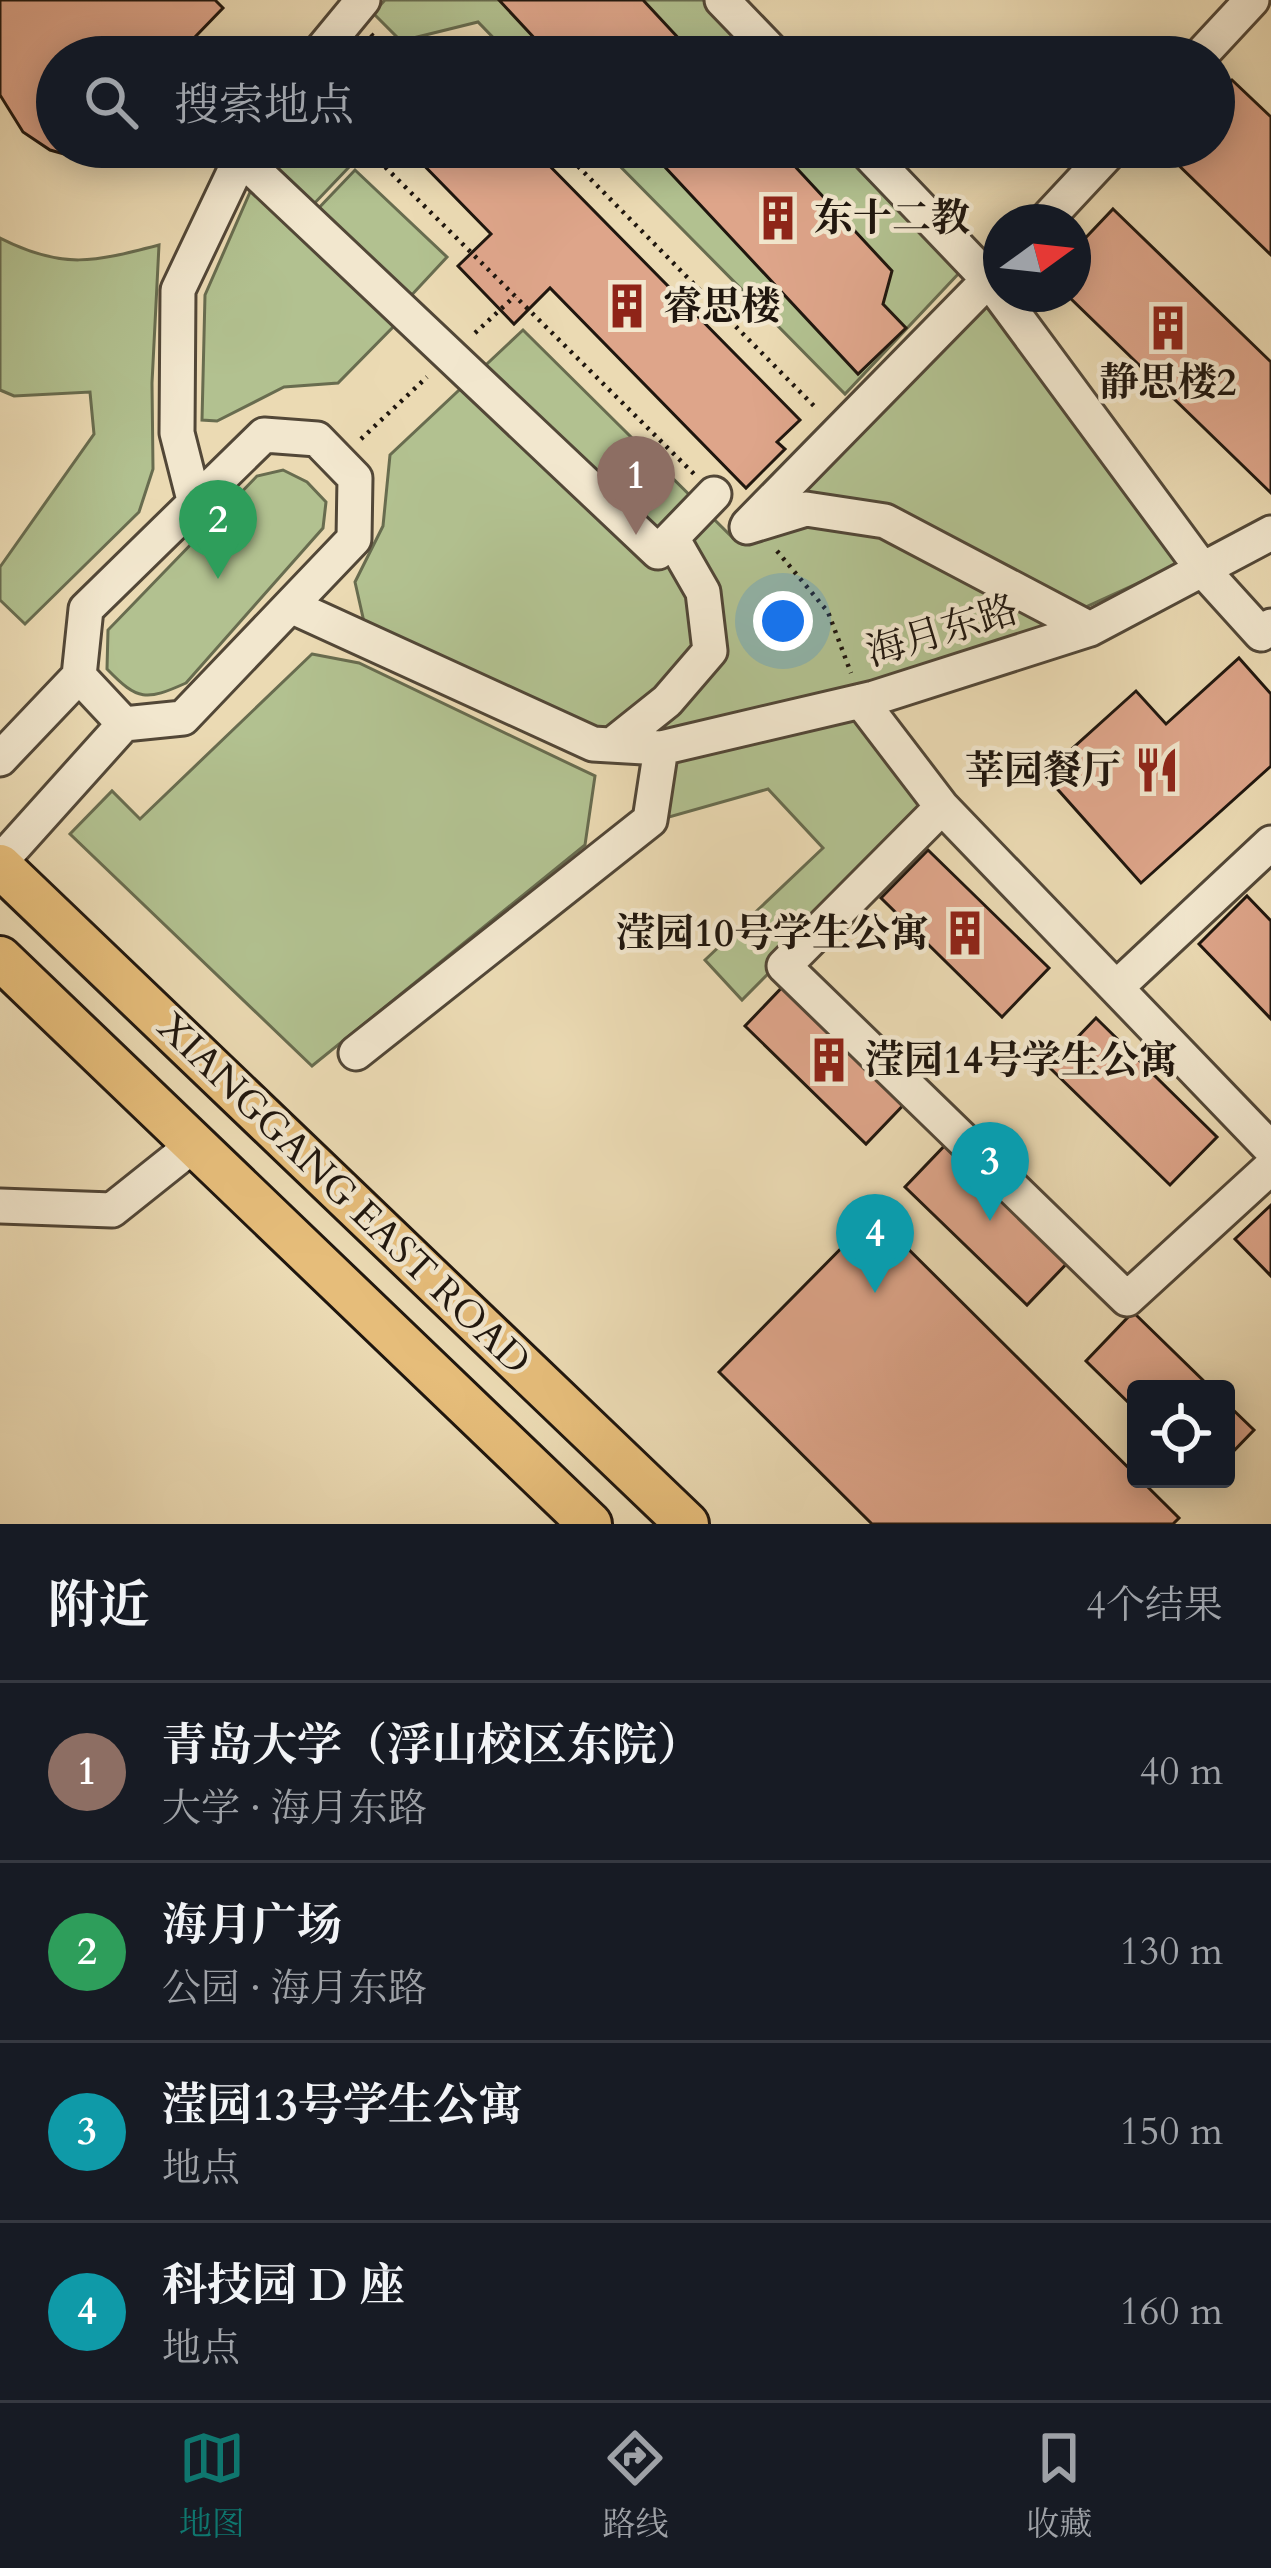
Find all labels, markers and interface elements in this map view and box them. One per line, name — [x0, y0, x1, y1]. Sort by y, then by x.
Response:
search box — [36, 36, 1235, 168]
icon: search — [78, 69, 144, 135]
text: 搜索地点 — [174, 75, 354, 136]
place label: 东十二教 — [814, 192, 970, 245]
building icon: 东十二教 — [753, 193, 803, 243]
north arrow — [983, 204, 1091, 312]
place label: 睿思楼 — [663, 280, 780, 333]
building icon: 睿思楼 — [602, 281, 652, 331]
building icon: 静思楼2 — [1143, 303, 1193, 353]
place label: 静思楼2 — [1100, 356, 1237, 409]
pin: 1 — [597, 436, 675, 535]
pin: 2 — [179, 480, 257, 579]
street label: 海月东路 — [860, 583, 1024, 679]
your location — [753, 591, 813, 651]
place label: 莘园餐厅 — [965, 744, 1121, 797]
restaurant icon: 莘园餐厅 — [1132, 745, 1182, 795]
place label: 滢园10号学生公寓 — [616, 907, 929, 960]
building icon: 滢园10号学生公寓 — [940, 908, 990, 958]
street label: XIANGGANG EAST ROAD — [146, 1001, 542, 1387]
place label: 滢园14号学生公寓 — [865, 1034, 1178, 1087]
building icon: 滢园14号学生公寓 — [804, 1035, 854, 1085]
pin: 3 — [951, 1122, 1029, 1221]
pin: 4 — [836, 1194, 914, 1293]
map controls — [1127, 1380, 1235, 1488]
button: locate — [1127, 1380, 1235, 1488]
text: 附近 — [48, 1571, 150, 1641]
text: 4个结果 — [1086, 1579, 1223, 1632]
text: 青岛大学（浮山校区东院） — [162, 1715, 702, 1776]
text: 1 — [77, 1745, 97, 1798]
text: 40 m — [1140, 1745, 1223, 1798]
text: 大学 · 海月东路 — [162, 1782, 427, 1835]
text: 海月广场 — [162, 1895, 342, 1956]
text: 2 — [77, 1925, 97, 1978]
text: 130 m — [1120, 1925, 1223, 1978]
text: 公园 · 海月东路 — [162, 1962, 427, 2015]
text: 滢园13号学生公寓 — [162, 2075, 523, 2136]
text: 3 — [77, 2105, 97, 2158]
text: 150 m — [1120, 2105, 1223, 2158]
text: 地点 — [162, 2142, 240, 2195]
text: 科技园 D 座 — [162, 2255, 405, 2316]
text: 4 — [77, 2285, 97, 2338]
text: 160 m — [1120, 2285, 1223, 2338]
text: 地点 — [162, 2322, 240, 2375]
tab: 地图 — [179, 2425, 245, 2547]
tab: 路线 — [602, 2425, 668, 2547]
tab: 收藏 — [1026, 2425, 1092, 2547]

